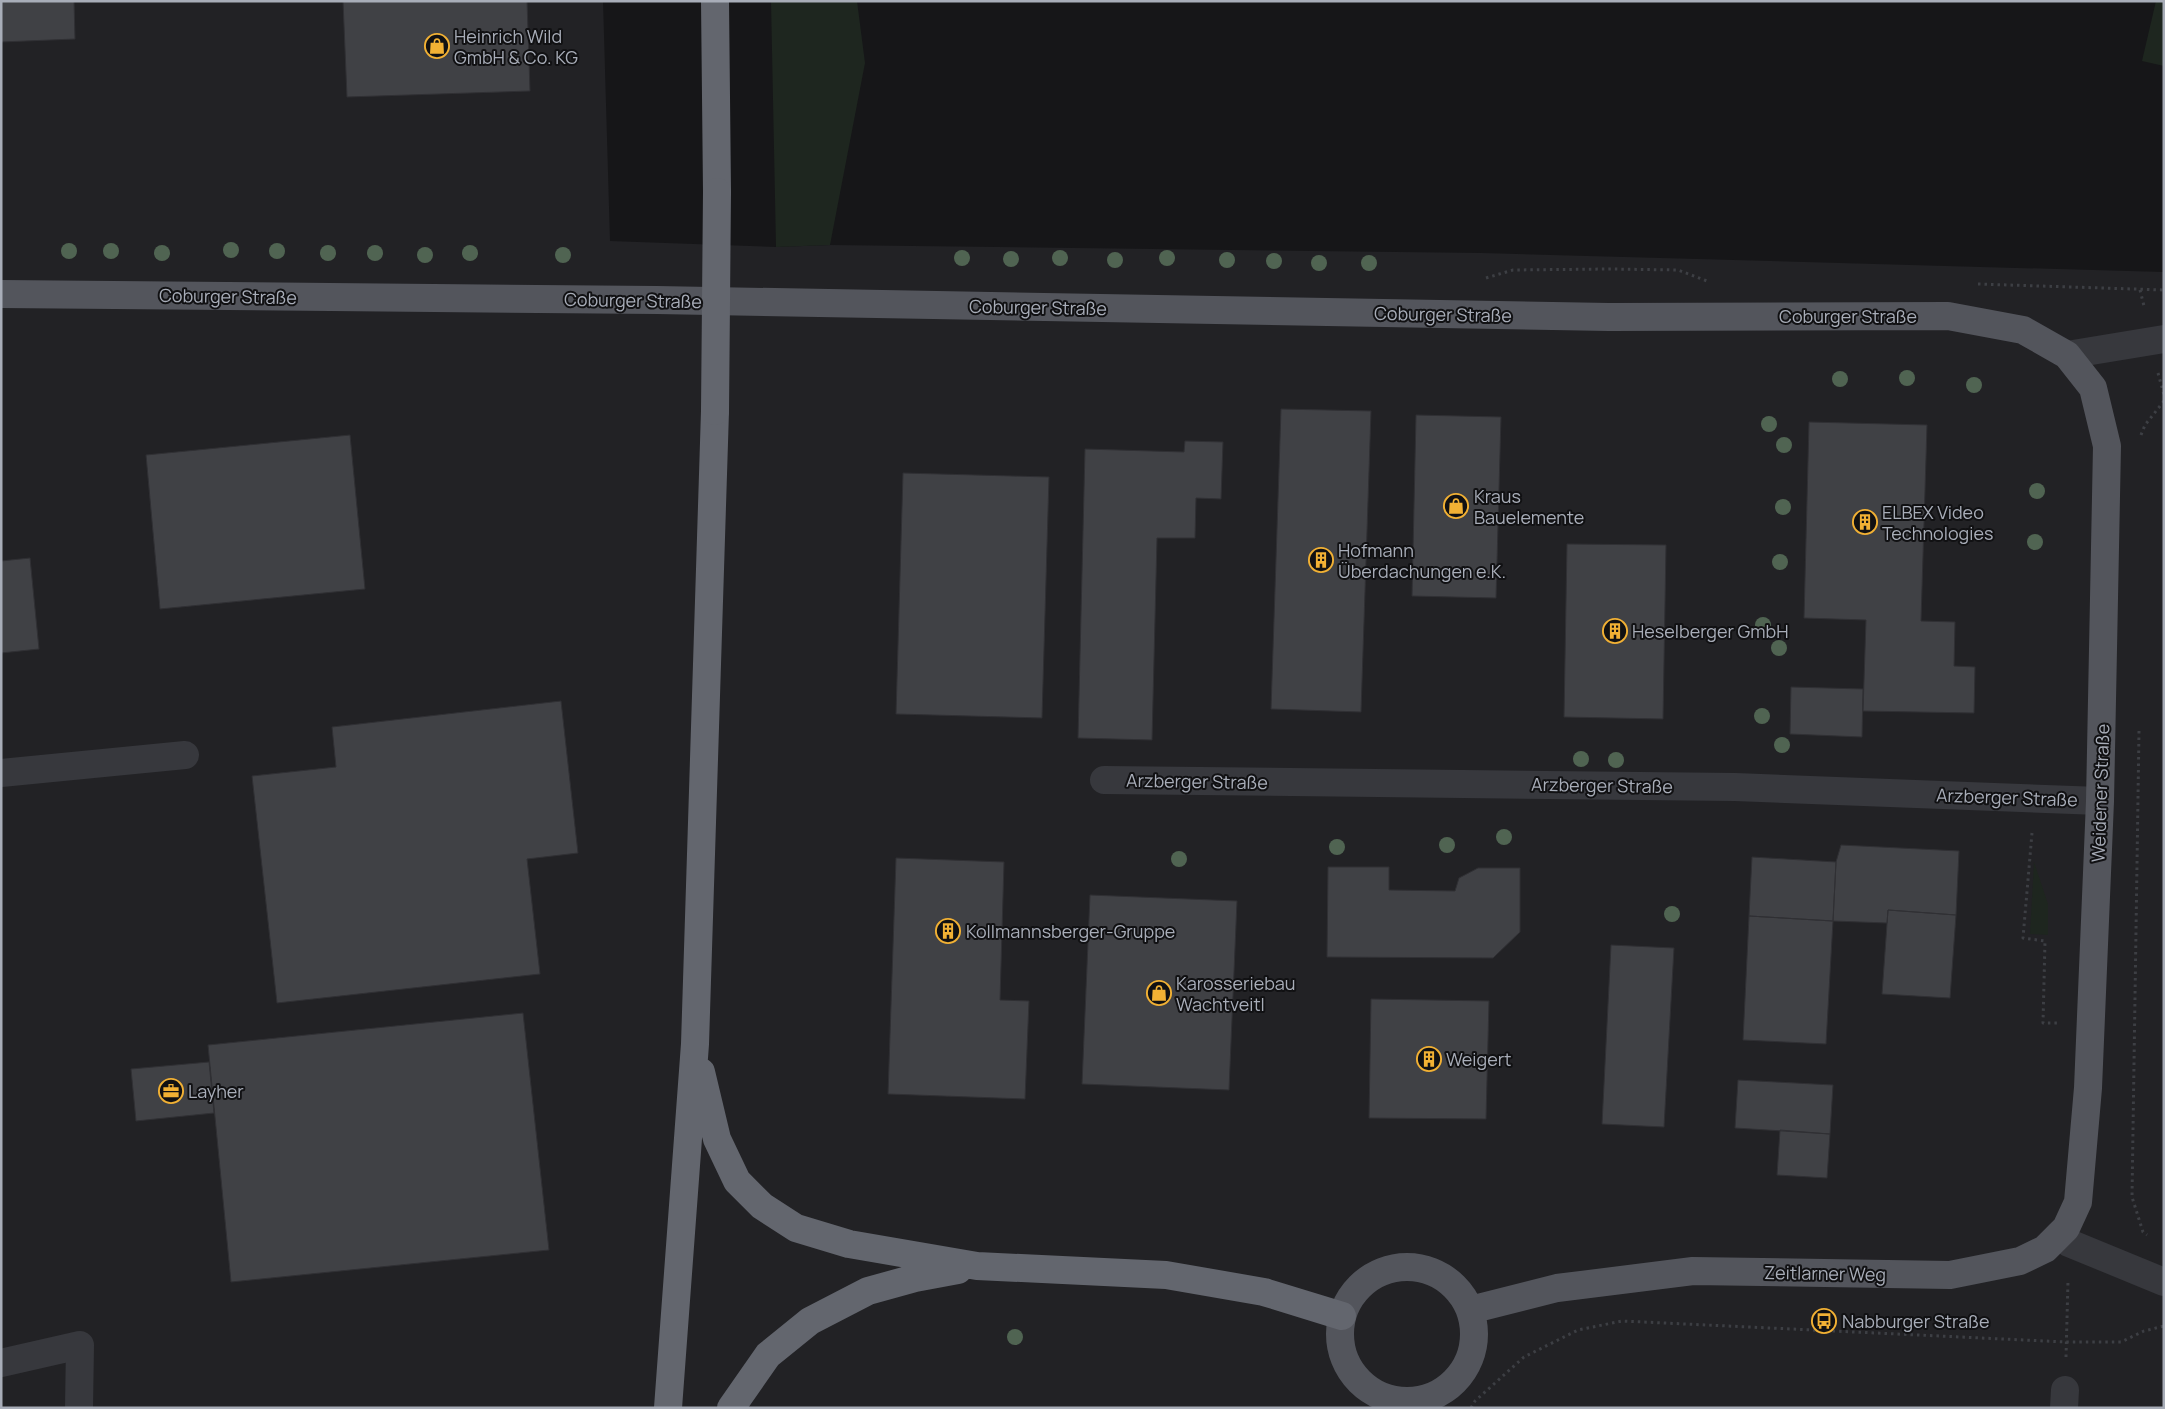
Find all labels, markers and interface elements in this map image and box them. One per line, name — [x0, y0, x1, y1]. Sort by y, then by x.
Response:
place label: Heinrich Wild GmbH & Co. KG — [454, 24, 578, 69]
shop icon: Heinrich Wild GmbH & Co. KG — [424, 33, 450, 59]
street label: Coburger Straße — [159, 283, 297, 309]
street label: Coburger Straße — [564, 287, 702, 313]
street label: Coburger Straße — [969, 294, 1107, 320]
street label: Coburger Straße — [1374, 301, 1512, 327]
street label: Coburger Straße — [1779, 304, 1917, 328]
place label: Kraus Bauelemente — [1474, 484, 1584, 529]
shop icon: Kraus Bauelemente — [1443, 493, 1469, 519]
place label: ELBEX Video Technologies — [1882, 500, 1993, 545]
building icon: ELBEX Video Technologies — [1852, 509, 1878, 535]
place label: Hofmann Überdachungen e.K. — [1338, 538, 1506, 583]
building icon: Hofmann Überdachungen e.K. — [1308, 547, 1334, 573]
building icon: Heselberger GmbH — [1602, 618, 1628, 644]
place label: Heselberger GmbH — [1632, 619, 1789, 643]
street label: Weidener Straße — [2086, 723, 2114, 863]
street label: Arzberger Straße — [1126, 768, 1268, 794]
street label: Arzberger Straße — [1531, 772, 1673, 798]
street label: Arzberger Straße — [1936, 783, 2078, 811]
building icon: Kollmannsberger-Gruppe — [935, 918, 961, 944]
place label: Kollmannsberger-Gruppe — [966, 919, 1175, 943]
place label: Karosseriebau Wachtveitl — [1176, 971, 1296, 1016]
shop icon: Karosseriebau Wachtveitl — [1146, 980, 1172, 1006]
building icon: Weigert — [1416, 1046, 1442, 1072]
place label: Weigert — [1446, 1047, 1511, 1071]
office icon: Layher — [158, 1078, 184, 1104]
place label: Layher — [188, 1079, 244, 1103]
street label: Zeitlarner Weg — [1764, 1260, 1886, 1286]
bus stop icon: Nabburger Straße — [1811, 1308, 1837, 1334]
place label: Nabburger Straße — [1842, 1309, 1989, 1333]

